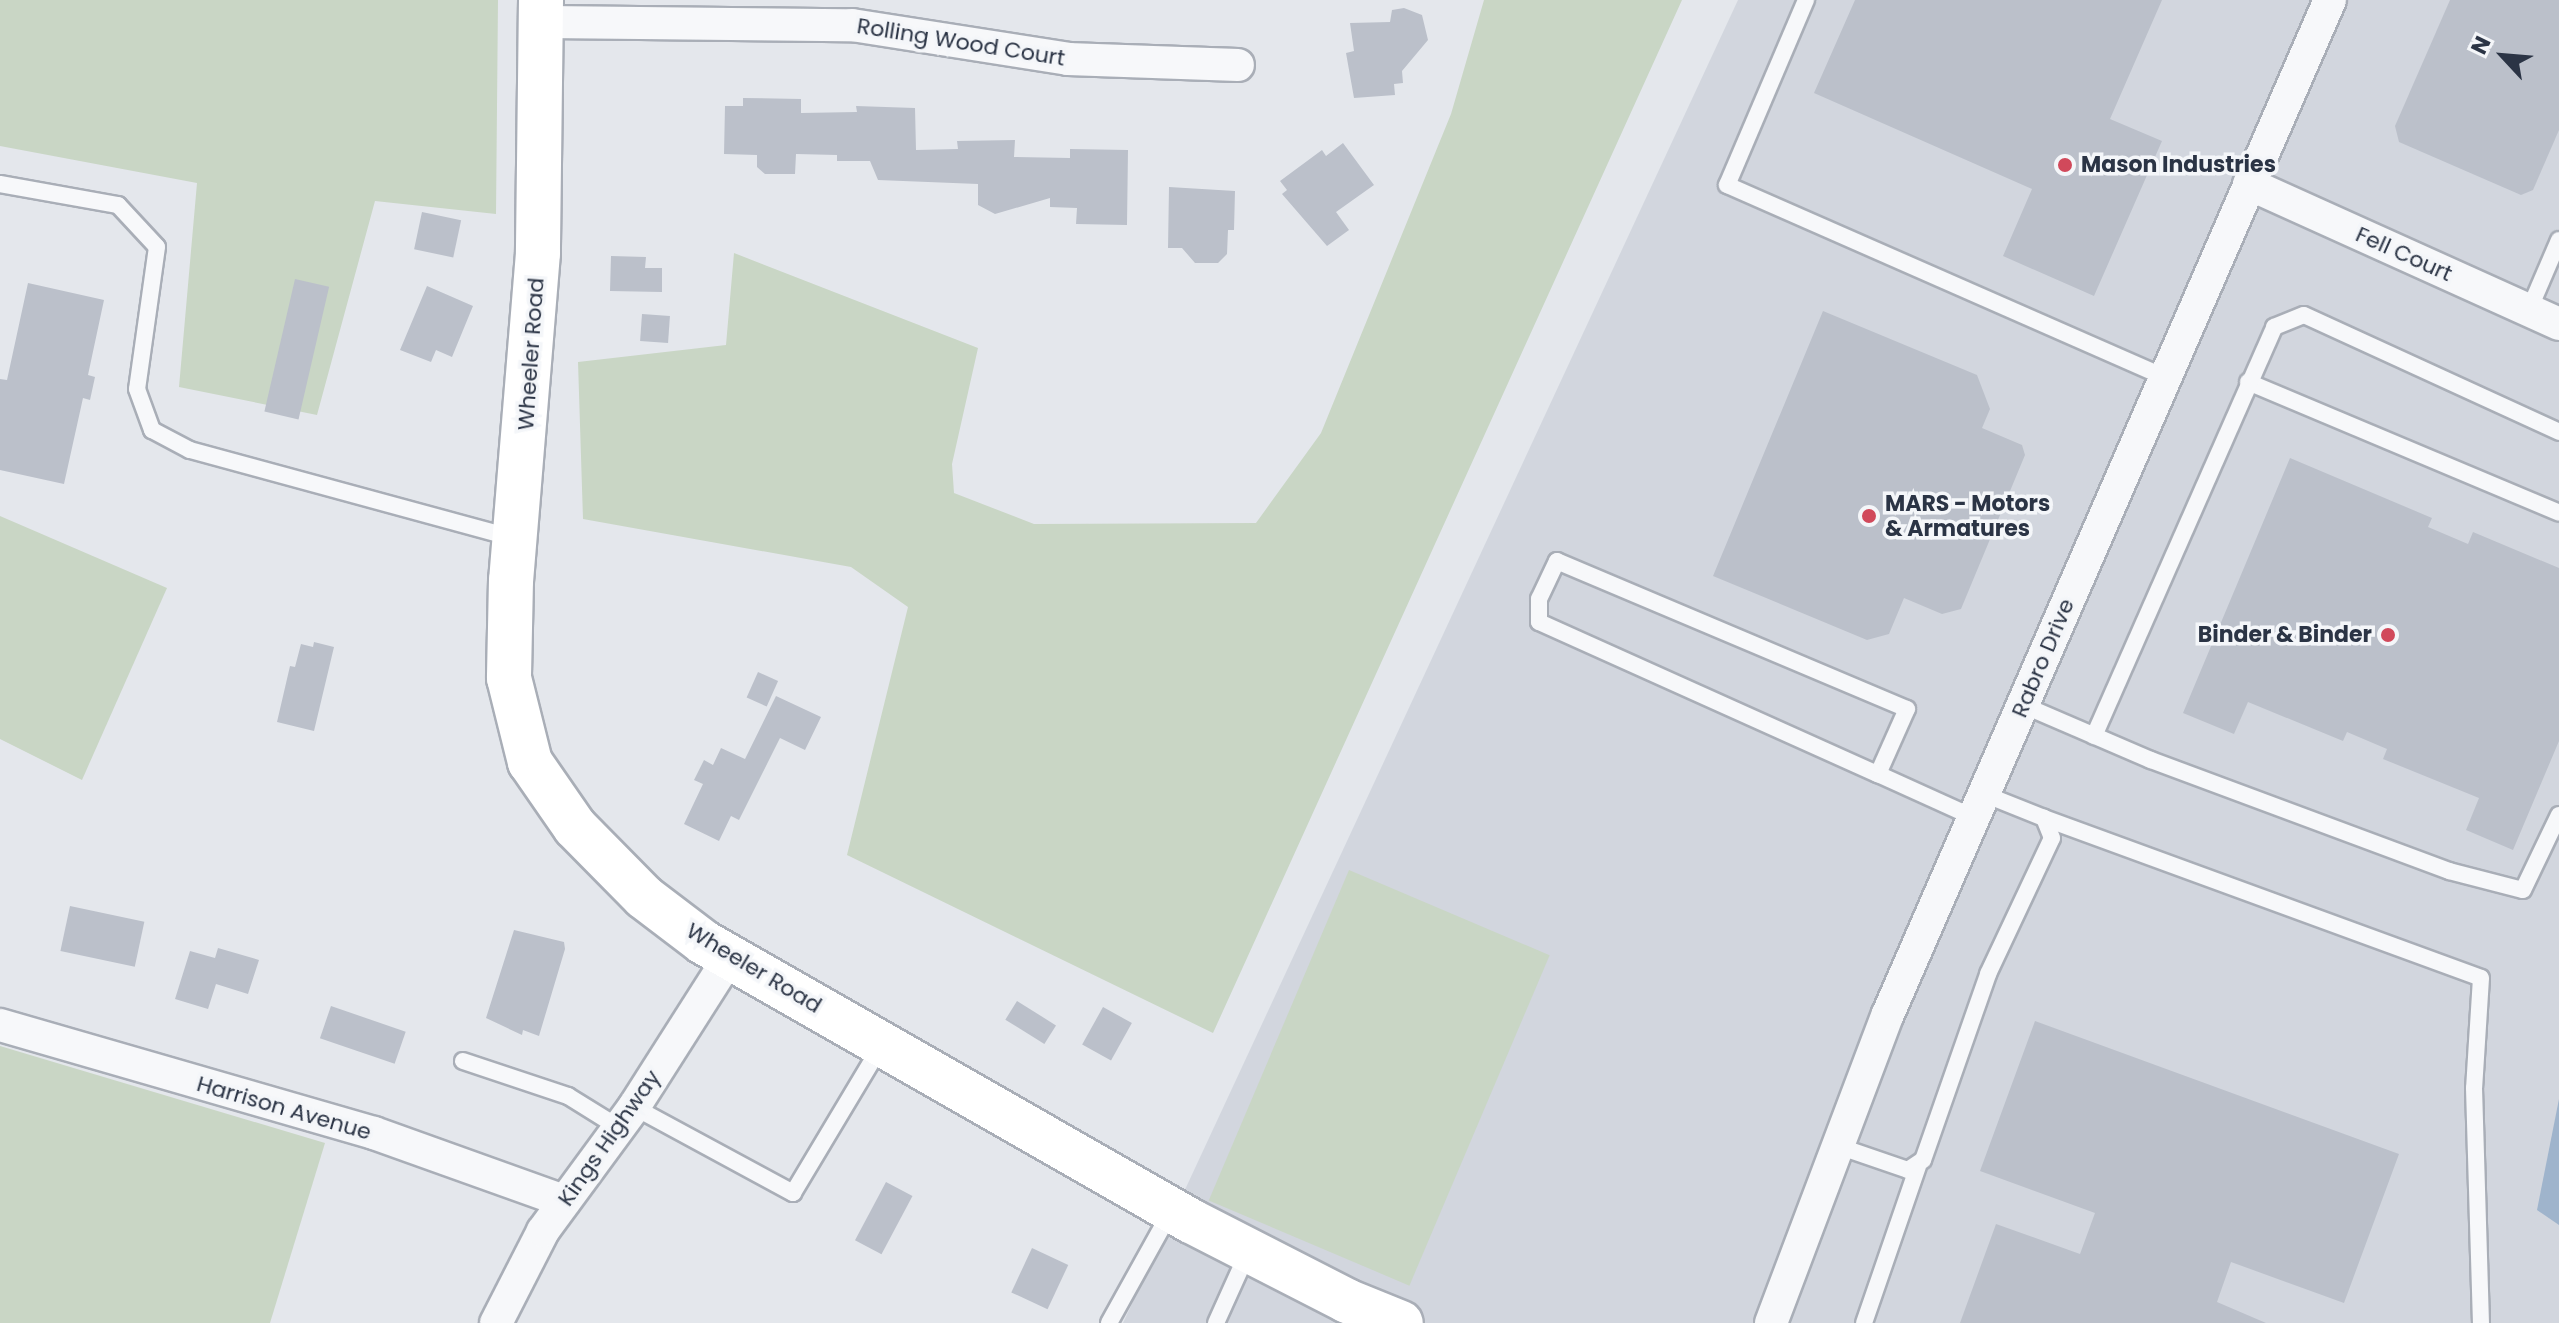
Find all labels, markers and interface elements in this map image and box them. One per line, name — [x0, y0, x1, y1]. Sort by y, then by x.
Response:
street label: Rolling Wood Court — [855, 13, 1067, 71]
north arrow — [2463, 16, 2543, 96]
text: N — [2463, 31, 2499, 59]
place label: Mason Industries — [2081, 152, 2276, 178]
marker: Mason Industries — [2056, 156, 2074, 174]
street label: Fell Court — [2352, 221, 2456, 287]
street label: Wheeler Road — [512, 277, 550, 431]
place label: MARS - Motors & Armatures — [1885, 490, 2050, 542]
marker: MARS - Motors & Armatures — [1860, 507, 1878, 525]
street label: Rabro Drive — [2006, 595, 2080, 721]
place label: Binder & Binder — [2198, 622, 2372, 648]
marker: Binder & Binder — [2379, 626, 2397, 644]
street label: Wheeler Road — [682, 917, 826, 1019]
street label: Kings Highway — [552, 1065, 666, 1211]
street label: Harrison Avenue — [194, 1070, 374, 1146]

